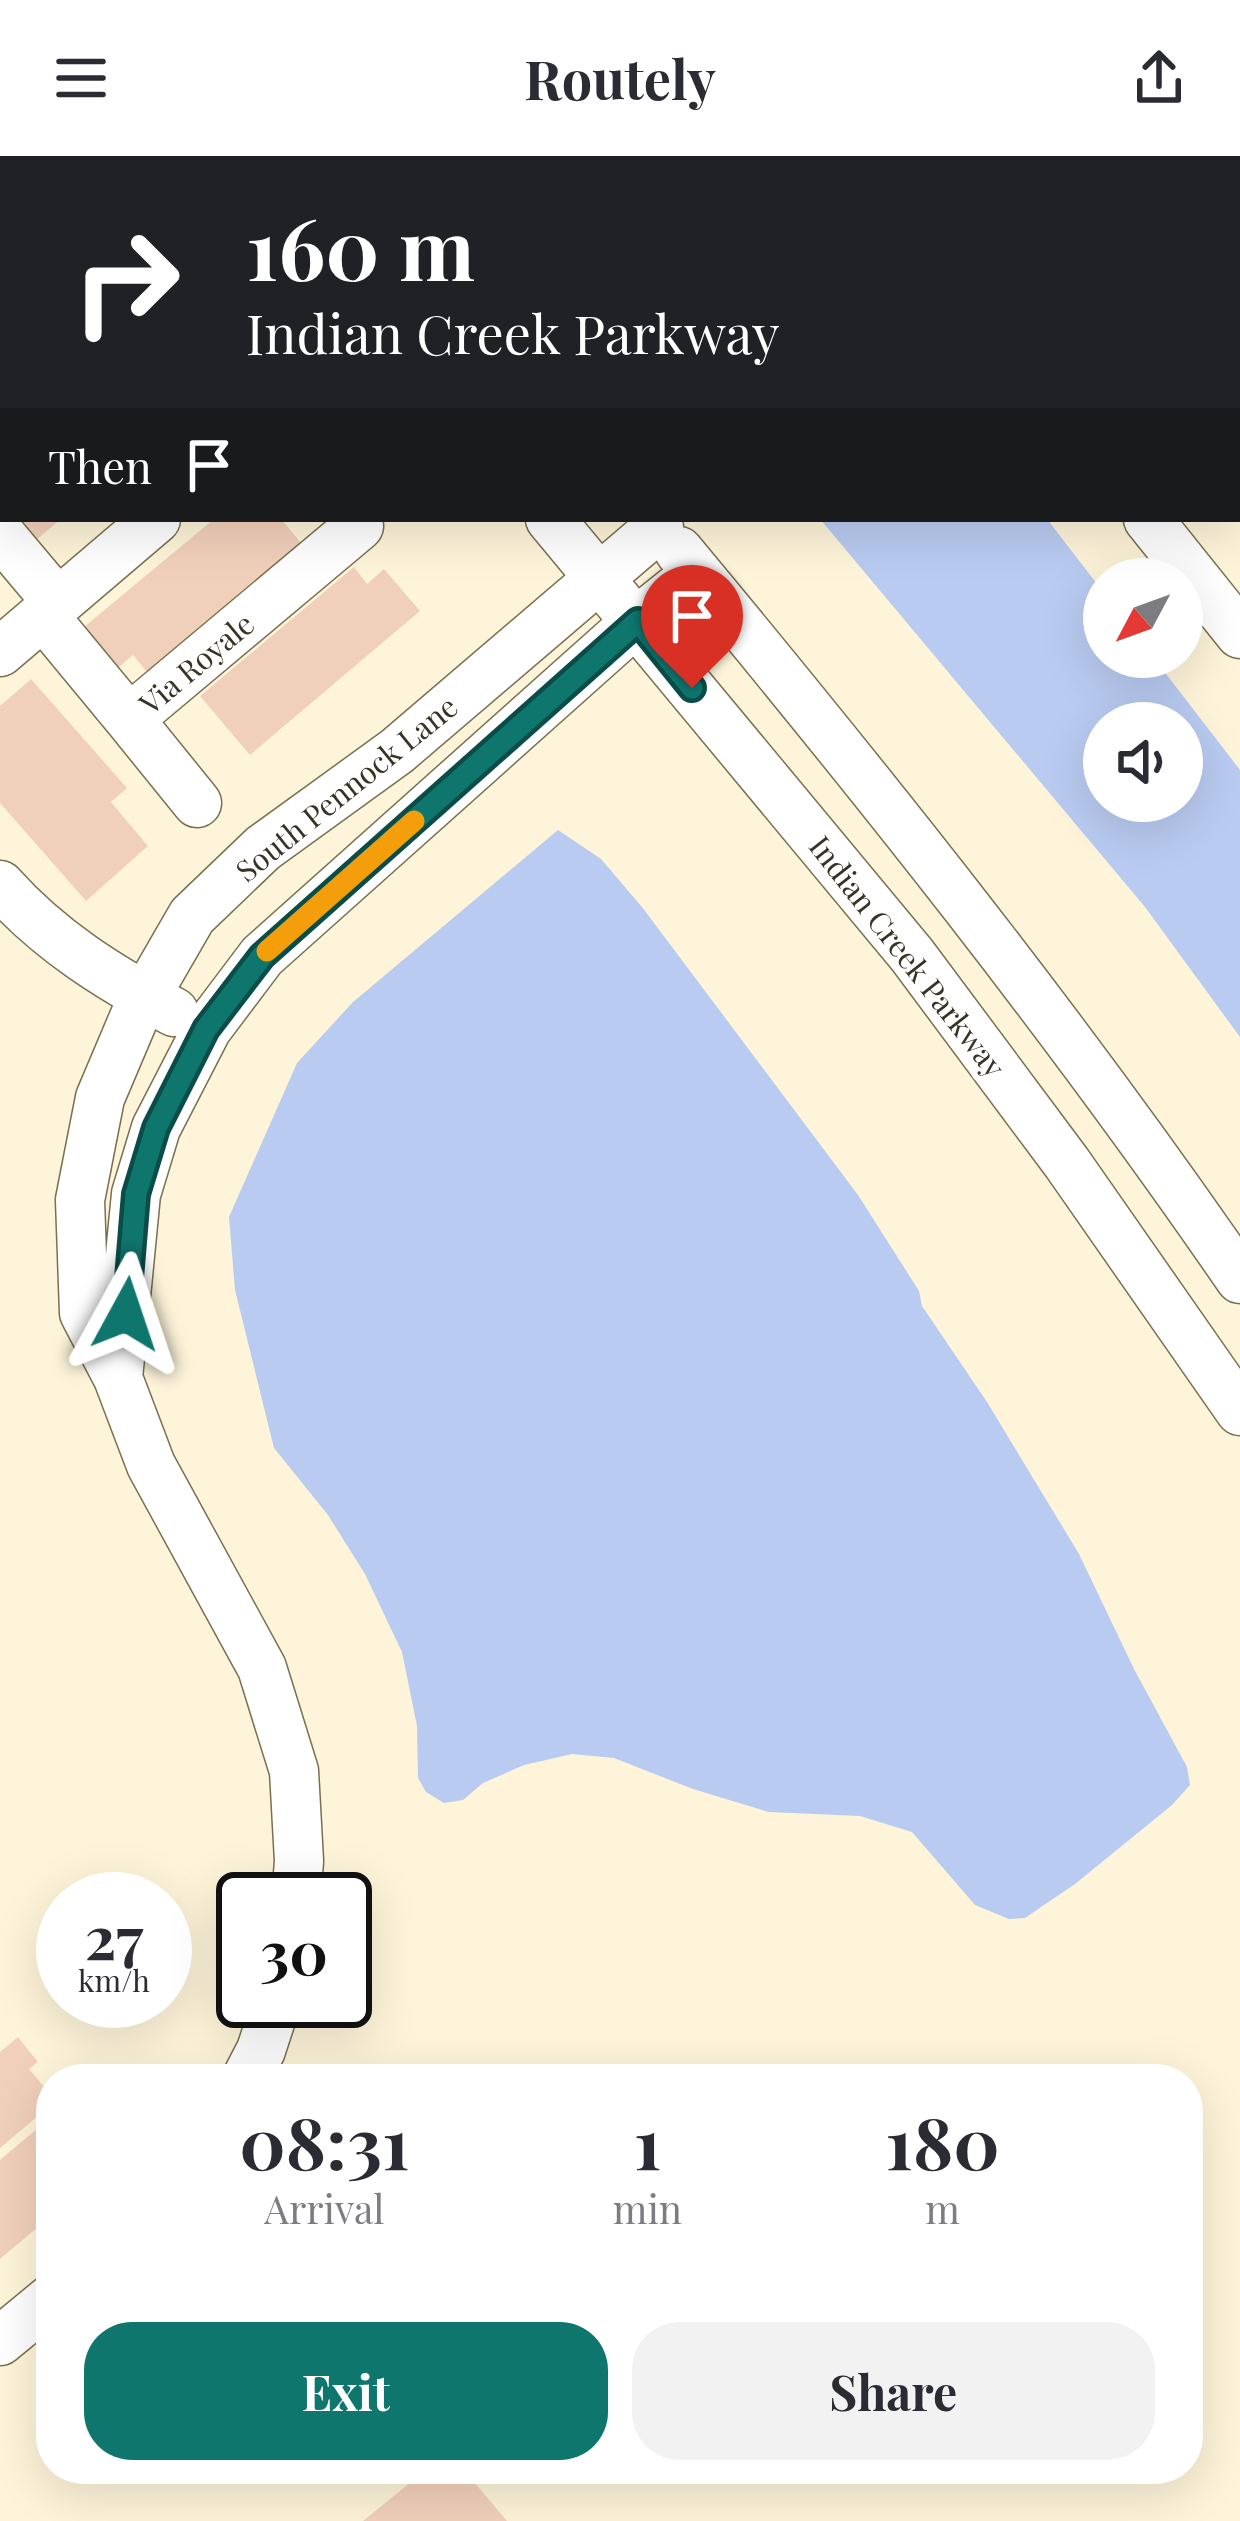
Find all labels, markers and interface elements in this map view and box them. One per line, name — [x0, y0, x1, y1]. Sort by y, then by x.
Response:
text: Routely — [524, 42, 716, 114]
icon: menu — [48, 45, 114, 111]
icon: share — [1126, 45, 1192, 111]
text: 160 m — [246, 190, 475, 302]
icon: right — [48, 204, 204, 360]
text: Indian Creek Parkway — [246, 297, 779, 369]
icon: arrive — [176, 432, 242, 498]
text: Then — [48, 435, 152, 495]
north arrow — [1083, 558, 1203, 678]
map controls — [1083, 558, 1203, 822]
pin — [641, 565, 743, 688]
icon: arrive — [659, 583, 725, 649]
street label: Via Royale — [130, 603, 262, 723]
street label: South Pennock Lane — [227, 686, 465, 890]
button: sound — [1083, 702, 1203, 822]
street label: Indian Creek Parkway — [801, 827, 1015, 1085]
position arrow — [63, 1251, 189, 1377]
speed limit sign: 30 — [216, 1872, 372, 2028]
text: 27 — [85, 1895, 143, 1975]
text: km/h — [78, 1960, 150, 2000]
text: 08:31 — [239, 2092, 410, 2188]
text: 1 — [634, 2092, 661, 2188]
text: 180 — [885, 2092, 1000, 2188]
text: Arrival — [264, 2182, 384, 2234]
text: min — [613, 2182, 682, 2234]
text: m — [925, 2182, 960, 2234]
button: Exit — [84, 2322, 608, 2460]
button: Share — [632, 2322, 1155, 2460]

